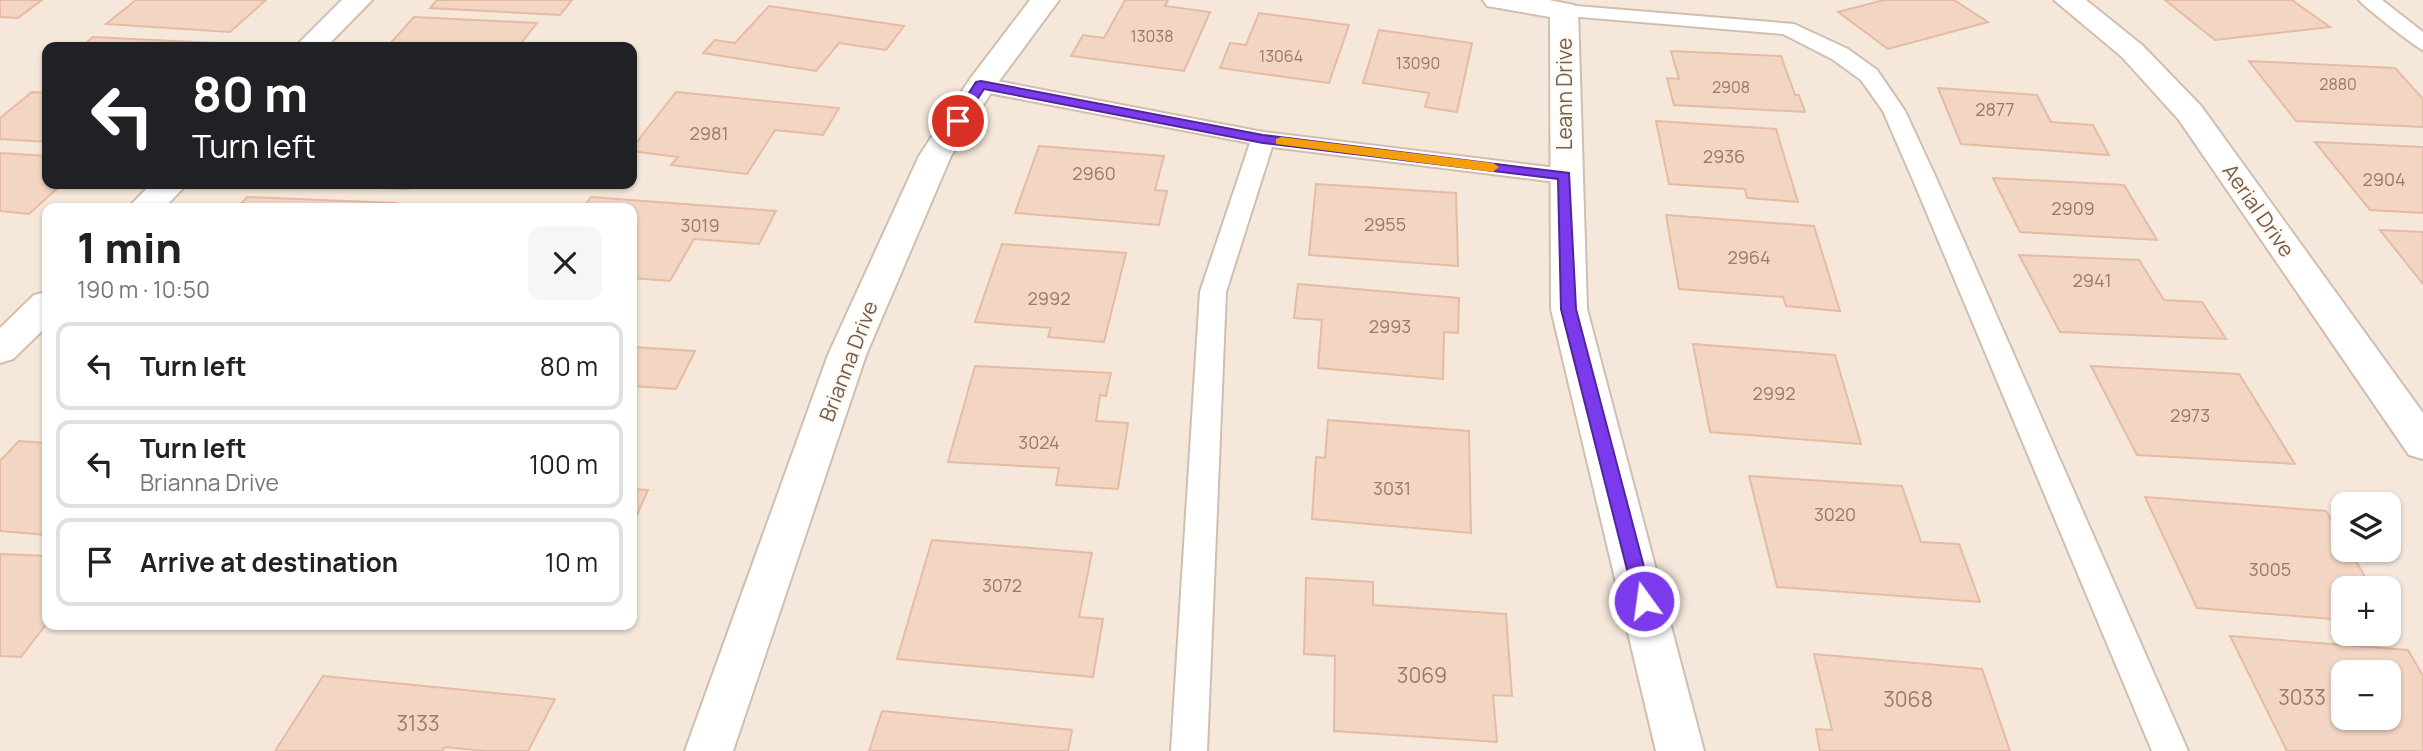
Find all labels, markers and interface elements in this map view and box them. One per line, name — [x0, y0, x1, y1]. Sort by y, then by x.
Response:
house number: 13038 — [1131, 25, 1173, 47]
street label: Leann Drive — [1550, 38, 1578, 150]
house number: 13064 — [1259, 45, 1303, 67]
house number: 13090 — [1396, 52, 1440, 74]
text: 80 m — [192, 60, 308, 127]
icon: left — [77, 70, 168, 161]
house number: 2880 — [2319, 73, 2357, 95]
house number: 2908 — [1712, 76, 1750, 98]
pin — [928, 91, 988, 151]
house number: 2877 — [1975, 97, 2015, 121]
icon: arrive — [939, 102, 977, 140]
house number: 2981 — [690, 121, 728, 145]
text: Turn left — [192, 124, 316, 168]
house number: 2936 — [1703, 144, 1745, 168]
street label: Aerial Drive — [2217, 158, 2301, 262]
house number: 2960 — [1072, 161, 1116, 185]
house number: 2904 — [2362, 167, 2406, 191]
house number: 2909 — [2051, 196, 2095, 220]
house number: 2955 — [1364, 212, 1406, 236]
house number: 3019 — [680, 213, 720, 237]
text: 1 min — [77, 218, 182, 276]
button: close — [528, 226, 602, 300]
house number: 2964 — [1727, 245, 1771, 269]
house number: 2941 — [2072, 268, 2112, 292]
text: 190 m · 10:50 — [77, 273, 210, 305]
house number: 2992 — [1028, 286, 1070, 310]
street label: Brianna Drive — [812, 297, 884, 425]
house number: 2993 — [1369, 314, 1411, 338]
icon: left — [81, 347, 119, 385]
text: Turn left — [140, 348, 247, 384]
text: 80 m — [540, 348, 598, 384]
house number: 2992 — [1753, 381, 1795, 405]
house number: 2973 — [2170, 403, 2210, 427]
text: Turn left — [140, 430, 247, 466]
house number: 3024 — [1018, 430, 1060, 454]
icon: left — [81, 445, 119, 483]
text: 100 m — [529, 446, 598, 482]
text: Brianna Drive — [140, 466, 279, 498]
house number: 3031 — [1373, 476, 1411, 500]
map controls — [2331, 492, 2401, 730]
button: layers — [2331, 492, 2401, 562]
house number: 3020 — [1814, 502, 1856, 526]
icon: arrive — [81, 543, 119, 581]
text: Arrive at destination — [140, 544, 398, 580]
text: 10 m — [545, 544, 598, 580]
house number: 3005 — [2249, 557, 2291, 581]
position arrow — [1607, 564, 1681, 638]
house number: 3072 — [982, 573, 1022, 597]
button: + — [2331, 576, 2401, 646]
button: − — [2331, 660, 2401, 730]
house number: 3069 — [1397, 661, 1447, 689]
house number: 3033 — [2278, 683, 2326, 711]
house number: 3068 — [1883, 685, 1933, 713]
house number: 3133 — [396, 709, 440, 737]

